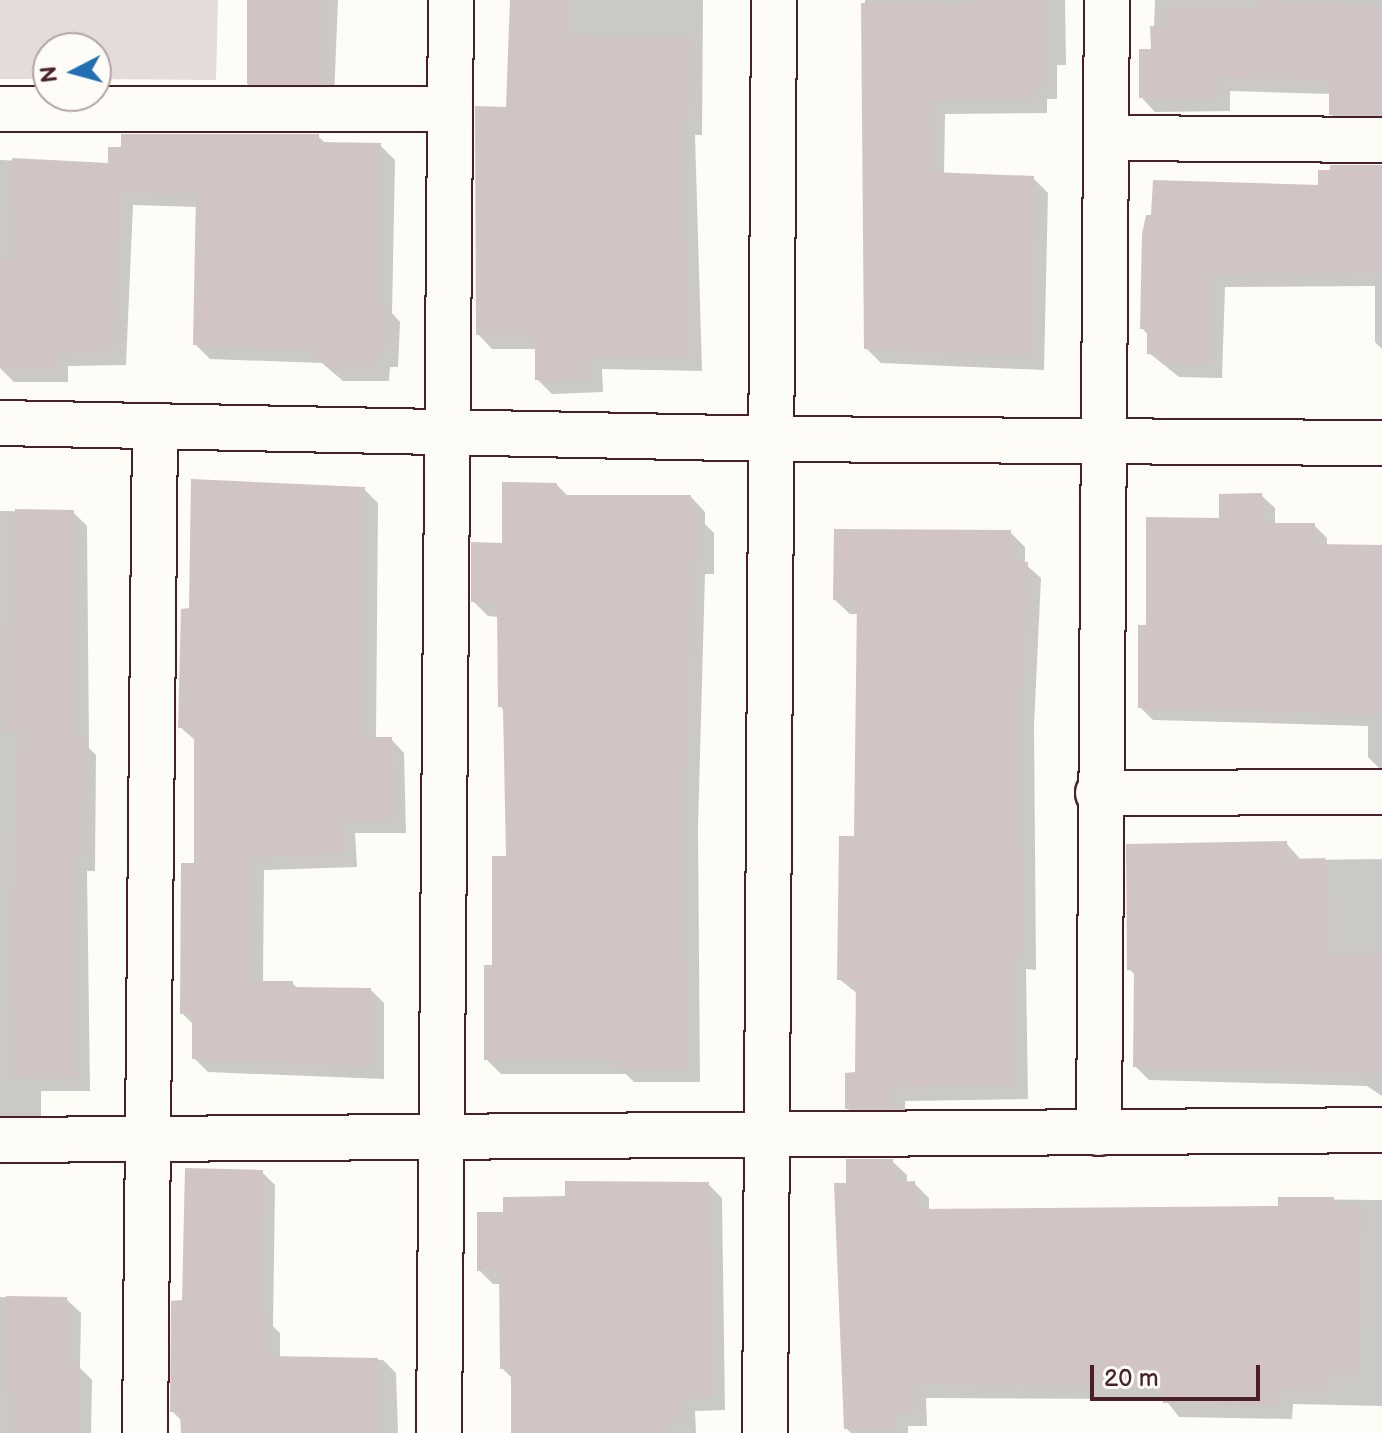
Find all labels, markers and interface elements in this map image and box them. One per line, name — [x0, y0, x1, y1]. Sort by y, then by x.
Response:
north arrow — [32, 32, 112, 112]
text: N — [35, 65, 64, 84]
scale bar — [1094, 1349, 1264, 1399]
text: 20 m — [1104, 1364, 1159, 1393]

